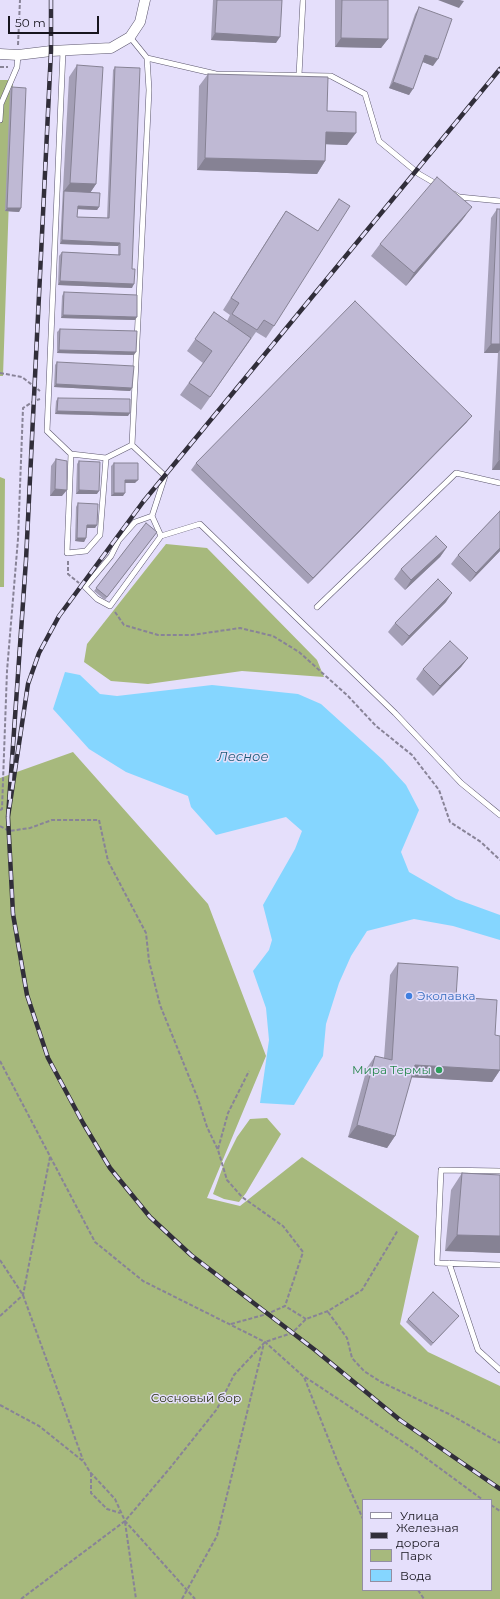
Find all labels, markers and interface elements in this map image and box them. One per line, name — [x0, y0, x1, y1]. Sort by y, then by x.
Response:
scale bar — [10, 8, 101, 34]
text: 50 m — [15, 15, 46, 30]
water label: Лесное — [217, 749, 269, 765]
place label: Эколавка — [417, 989, 476, 1003]
marker: Эколавка — [404, 991, 414, 1001]
place label: Мира Термы — [352, 1063, 431, 1077]
marker: Мира Термы — [434, 1065, 444, 1075]
park label: Сосновый бор — [151, 1391, 241, 1405]
legend — [362, 1499, 492, 1591]
text: Улица — [400, 1508, 439, 1523]
text: Железная дорога — [396, 1520, 459, 1550]
text: Парк — [400, 1548, 432, 1563]
text: Вода — [400, 1568, 431, 1583]

